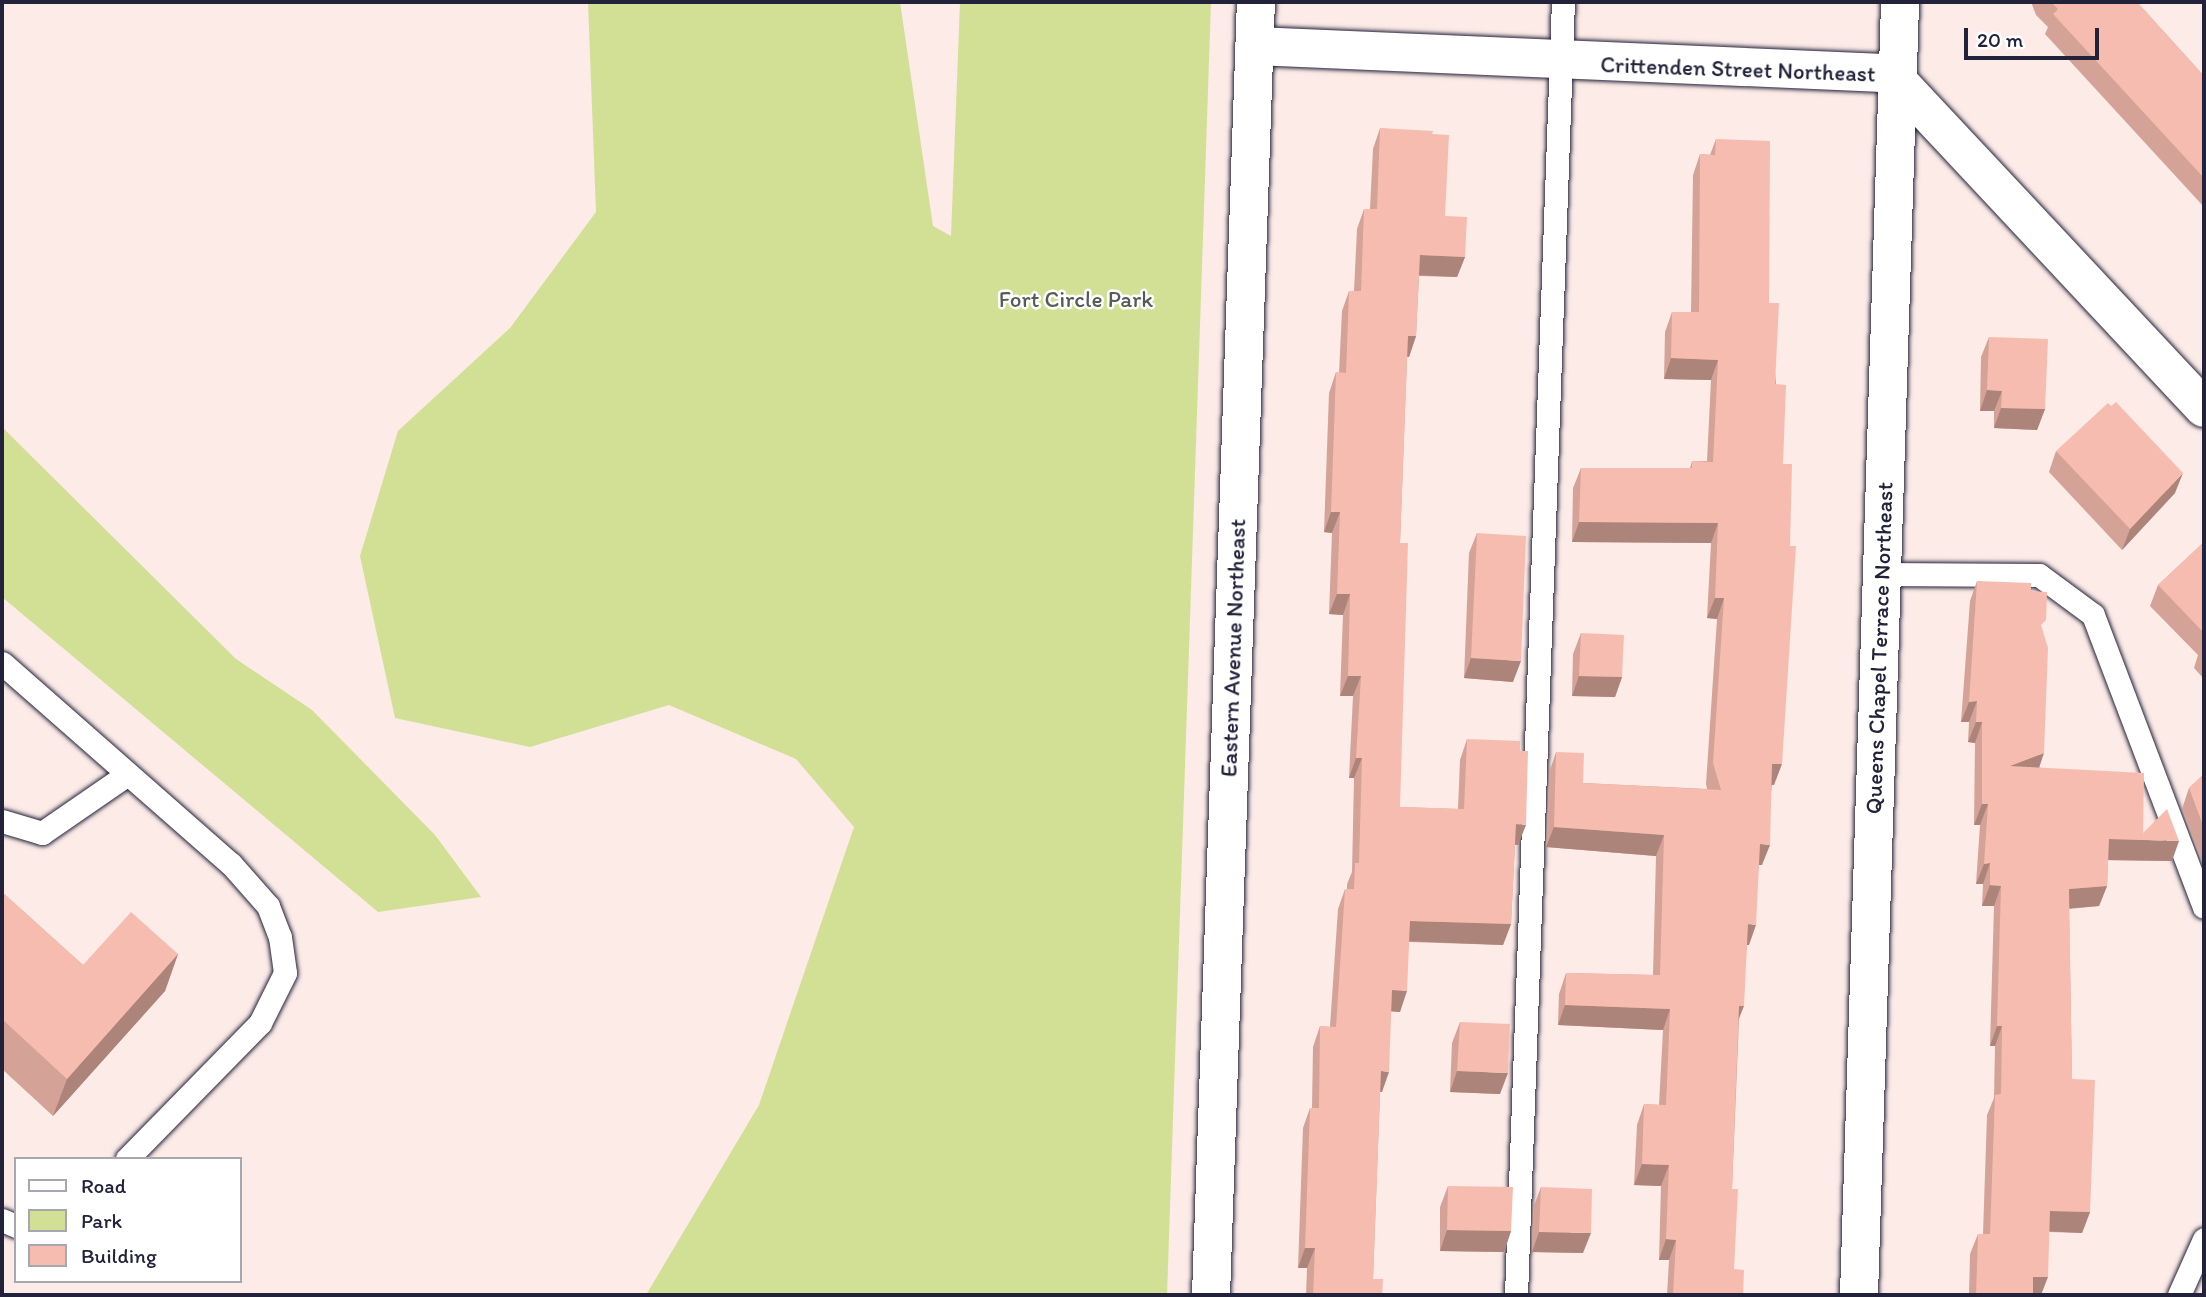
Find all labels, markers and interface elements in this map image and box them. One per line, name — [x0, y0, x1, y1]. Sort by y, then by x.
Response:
scale bar — [1968, 14, 2103, 58]
text: 20 m — [1977, 27, 2023, 52]
street label: Crittenden Street Northeast — [1600, 50, 1876, 88]
park label: Fort Circle Park — [999, 285, 1153, 313]
street label: Queens Chapel Terrace Northeast — [1859, 483, 1899, 813]
street label: Eastern Avenue Northeast — [1215, 519, 1251, 777]
legend — [14, 1157, 242, 1283]
text: Road — [81, 1173, 126, 1198]
text: Park — [81, 1208, 122, 1233]
text: Building — [81, 1243, 157, 1268]

